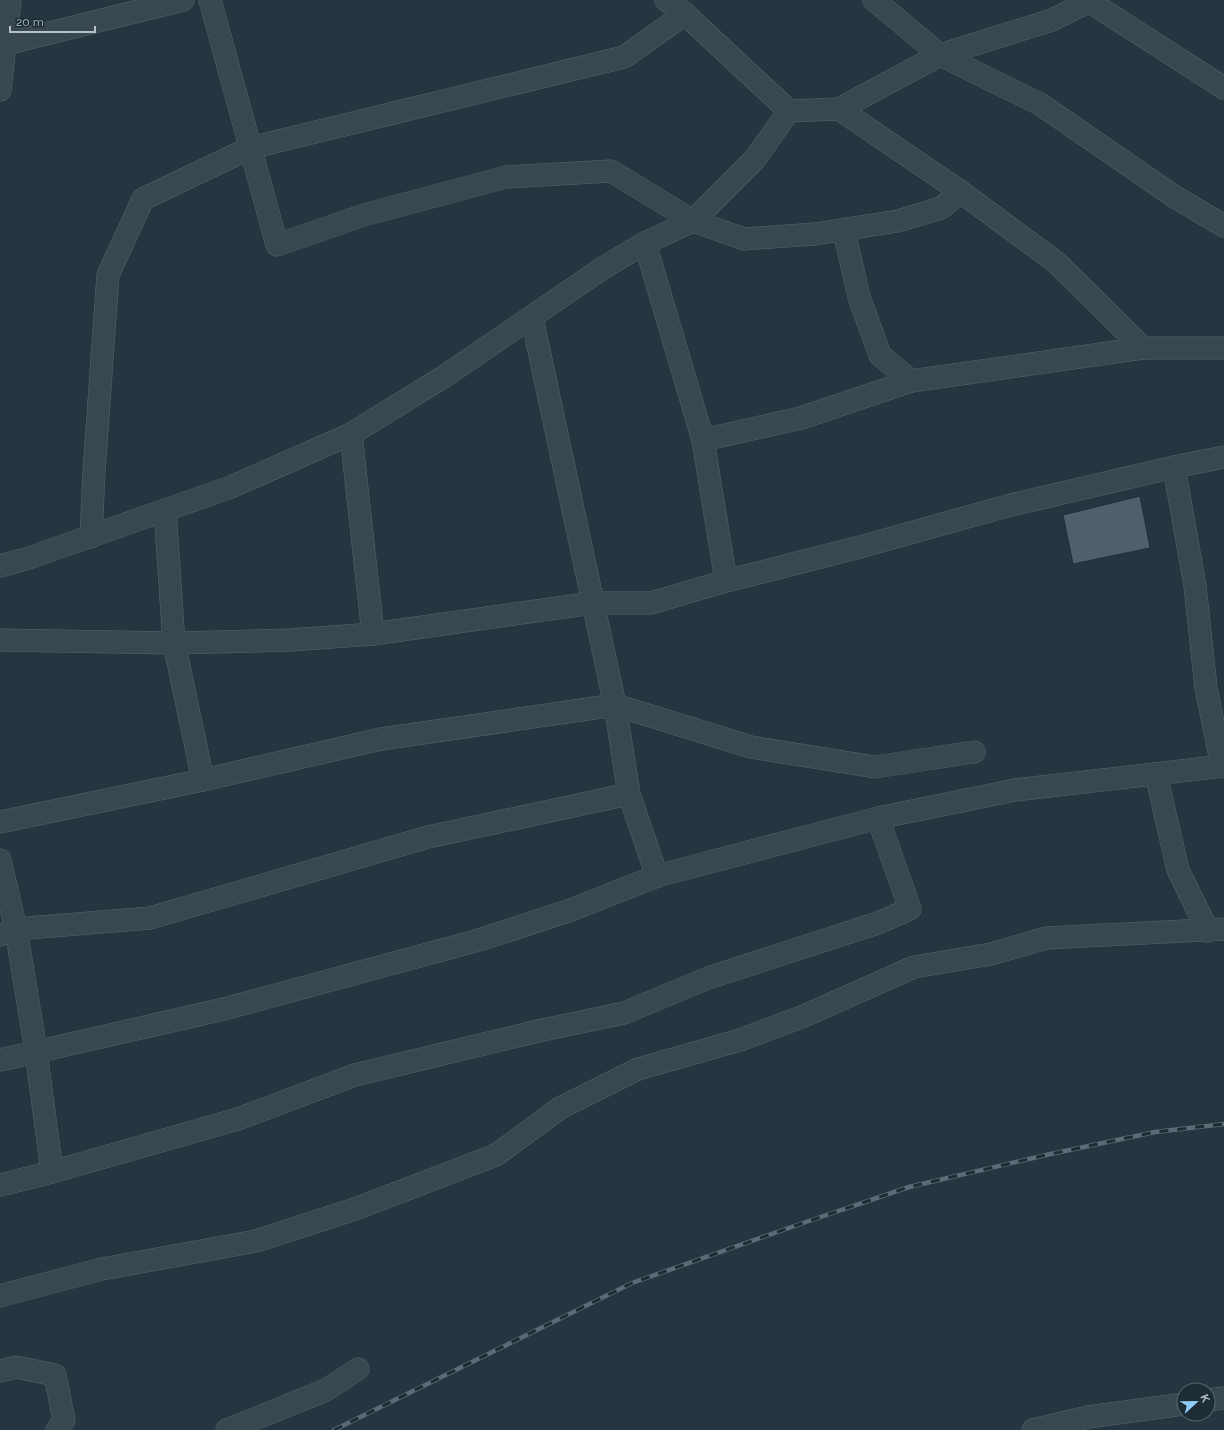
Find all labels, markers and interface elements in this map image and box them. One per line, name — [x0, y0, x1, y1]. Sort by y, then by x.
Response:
scale bar — [10, 8, 95, 34]
text: 20 m — [16, 15, 44, 29]
north arrow — [1176, 1382, 1216, 1422]
text: K — [1197, 1393, 1212, 1405]

